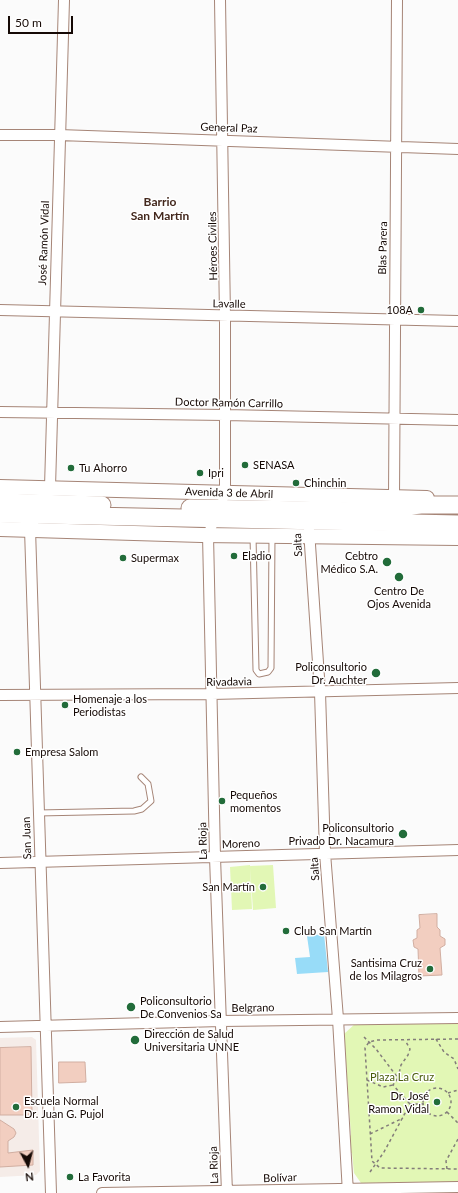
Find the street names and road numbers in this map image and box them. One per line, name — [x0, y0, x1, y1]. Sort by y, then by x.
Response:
street label: General Paz — [200, 120, 258, 136]
street label: José Ramón Vidal — [36, 200, 52, 286]
street label: Héroes Civiles — [206, 211, 220, 281]
street label: Blas Parera — [376, 221, 390, 275]
street label: Lavalle — [212, 297, 246, 311]
street label: Doctor Ramón Carrillo — [175, 395, 283, 411]
street label: Avenida 3 de Abril — [185, 485, 273, 501]
street label: Salta — [291, 533, 305, 557]
street label: Rivadavia — [206, 675, 252, 689]
street label: San Juan — [20, 817, 34, 859]
street label: La Rioja — [196, 822, 210, 860]
street label: Moreno — [222, 837, 260, 851]
street label: Salta — [308, 857, 322, 881]
street label: Belgrano — [231, 1001, 275, 1015]
street label: La Rioja — [207, 1146, 221, 1184]
street label: Bolívar — [263, 1171, 297, 1185]

